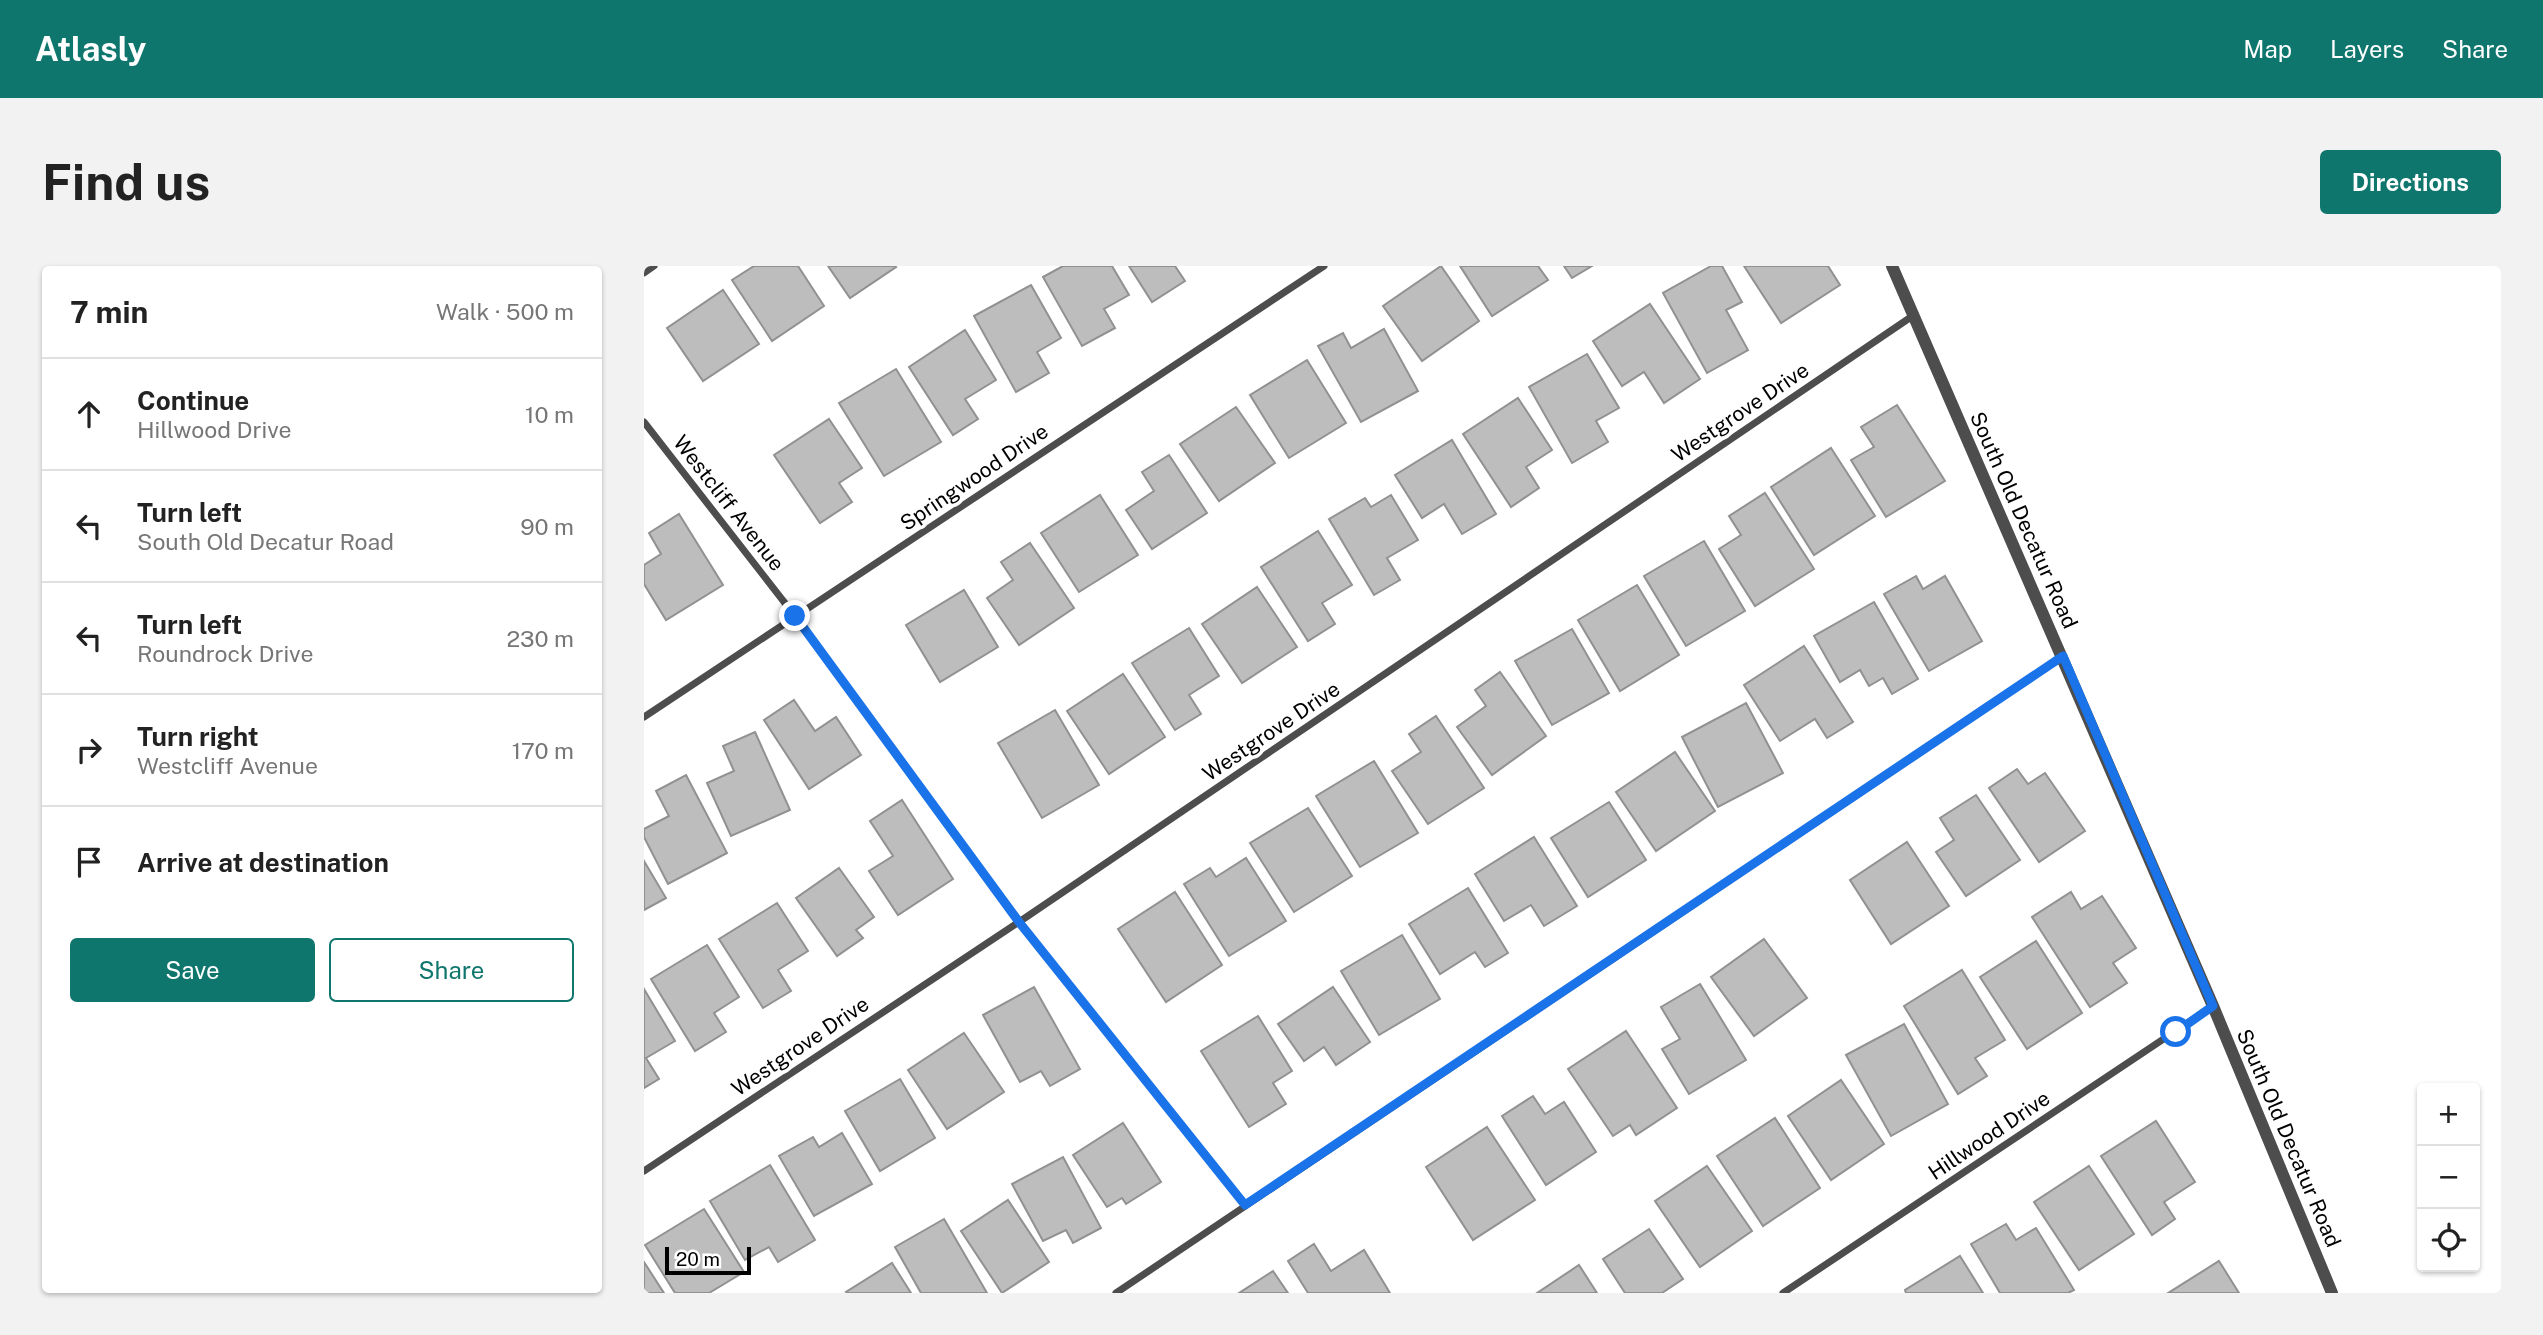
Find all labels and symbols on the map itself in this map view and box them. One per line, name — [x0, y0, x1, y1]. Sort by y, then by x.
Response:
street label: Westgrove Drive — [1667, 357, 1813, 467]
street label: South Old Decatur Road — [1965, 408, 2083, 632]
street label: Springwood Drive — [895, 418, 1053, 536]
street label: Westcliff Avenue — [668, 430, 790, 576]
route end — [779, 600, 810, 631]
street label: Westgrove Drive — [1198, 676, 1344, 786]
street label: Westgrove Drive — [727, 991, 873, 1101]
route start — [2160, 1016, 2191, 1047]
street label: South Old Decatur Road — [2232, 1025, 2346, 1251]
street label: Hillwood Drive — [1923, 1085, 2055, 1185]
scale bar — [665, 1244, 751, 1276]

